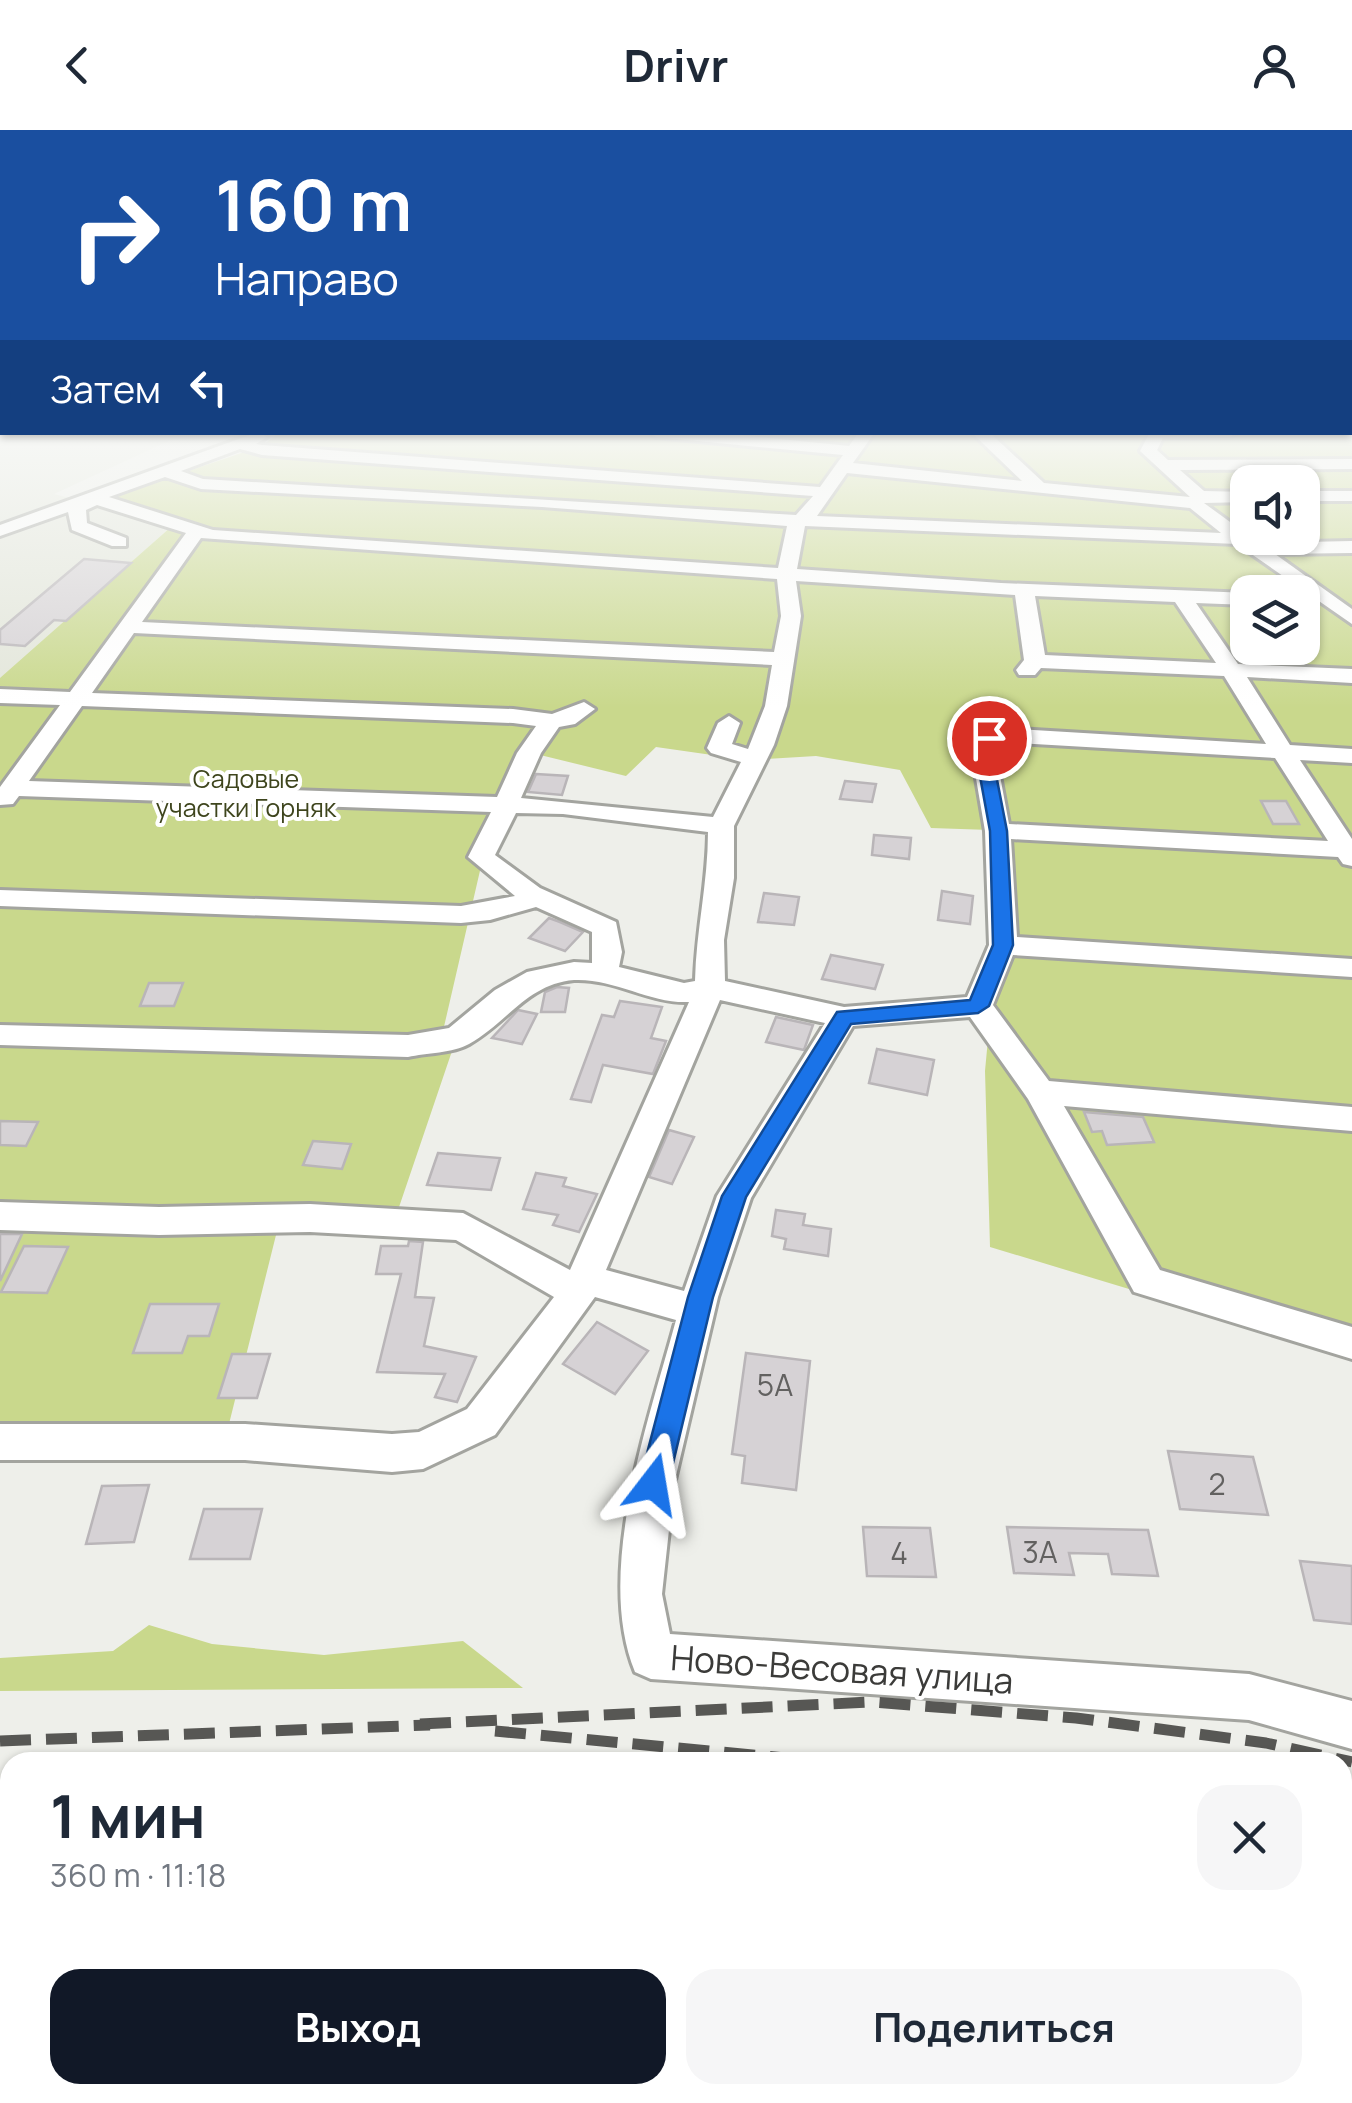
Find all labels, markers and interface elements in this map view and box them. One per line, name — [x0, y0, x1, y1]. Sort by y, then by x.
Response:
text: Drivr — [624, 34, 728, 96]
icon: back — [50, 38, 105, 93]
icon: person — [1247, 38, 1302, 93]
text: 160 m — [215, 156, 412, 252]
icon: right — [50, 170, 180, 300]
text: Направо — [215, 247, 399, 309]
icon: left — [181, 360, 236, 415]
text: Затем — [50, 362, 161, 414]
map controls — [1230, 465, 1320, 665]
button: sound — [1230, 465, 1320, 555]
button: layers — [1230, 575, 1320, 665]
pin — [947, 696, 1032, 781]
icon: arrive — [962, 711, 1017, 766]
park label: Садовые участки Горняк — [156, 761, 337, 825]
house number: 5А — [757, 1364, 793, 1405]
position arrow — [601, 1432, 705, 1536]
house number: 2 — [1208, 1463, 1226, 1504]
house number: 3А — [1022, 1531, 1058, 1572]
house number: 4 — [890, 1532, 908, 1573]
street label: Ново-Весовая улица — [669, 1633, 1015, 1705]
text: 1 мин — [50, 1774, 206, 1856]
button: close — [1197, 1785, 1302, 1890]
text: 360 m · 11:18 — [50, 1853, 226, 1897]
button: Выход — [50, 1969, 666, 2084]
button: Поделиться — [686, 1969, 1302, 2084]

